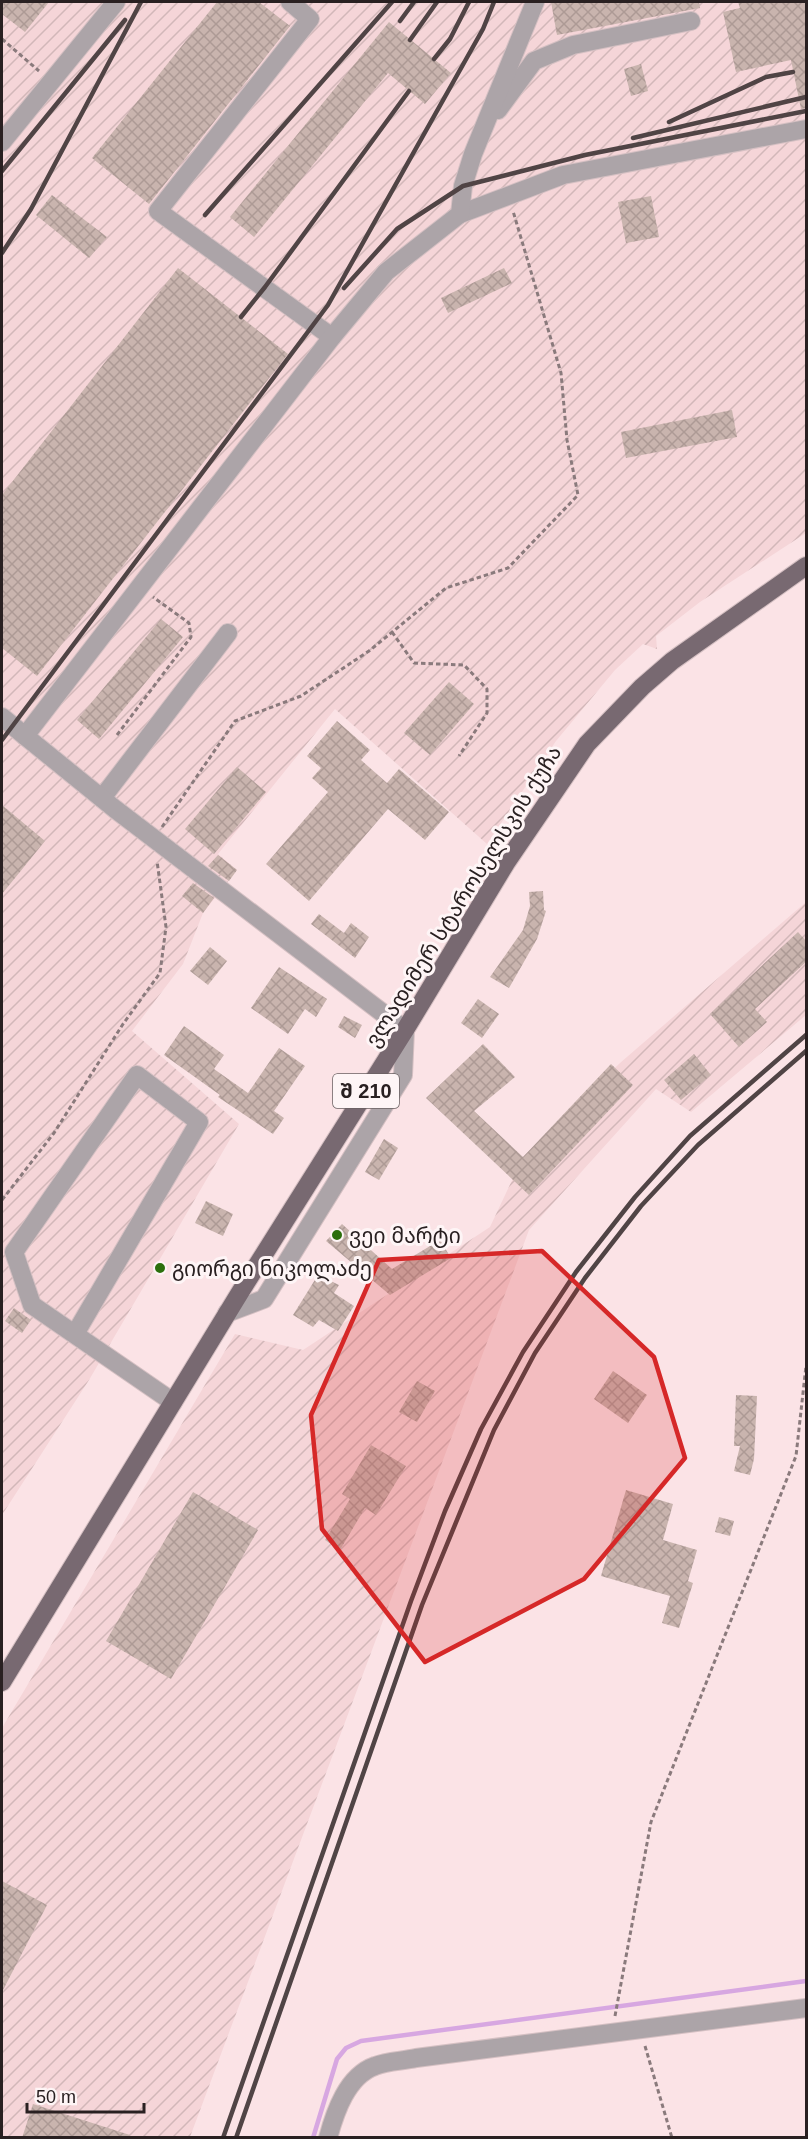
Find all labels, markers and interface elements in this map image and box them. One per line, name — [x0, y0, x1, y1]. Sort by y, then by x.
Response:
street label: ვლადიმერ სტაროსელსკის ქუჩა — [360, 741, 567, 1052]
road number: შ 210 — [333, 1074, 399, 1108]
place label: ვეი მარტი — [349, 1224, 461, 1248]
marker: ვეი მარტი — [330, 1228, 344, 1242]
place label: გიორგი ნიკოლაძე — [172, 1257, 372, 1282]
marker: გიორგი ნიკოლაძე — [153, 1261, 167, 1275]
scale bar — [27, 2076, 144, 2114]
text: 50 m — [36, 2087, 76, 2107]

